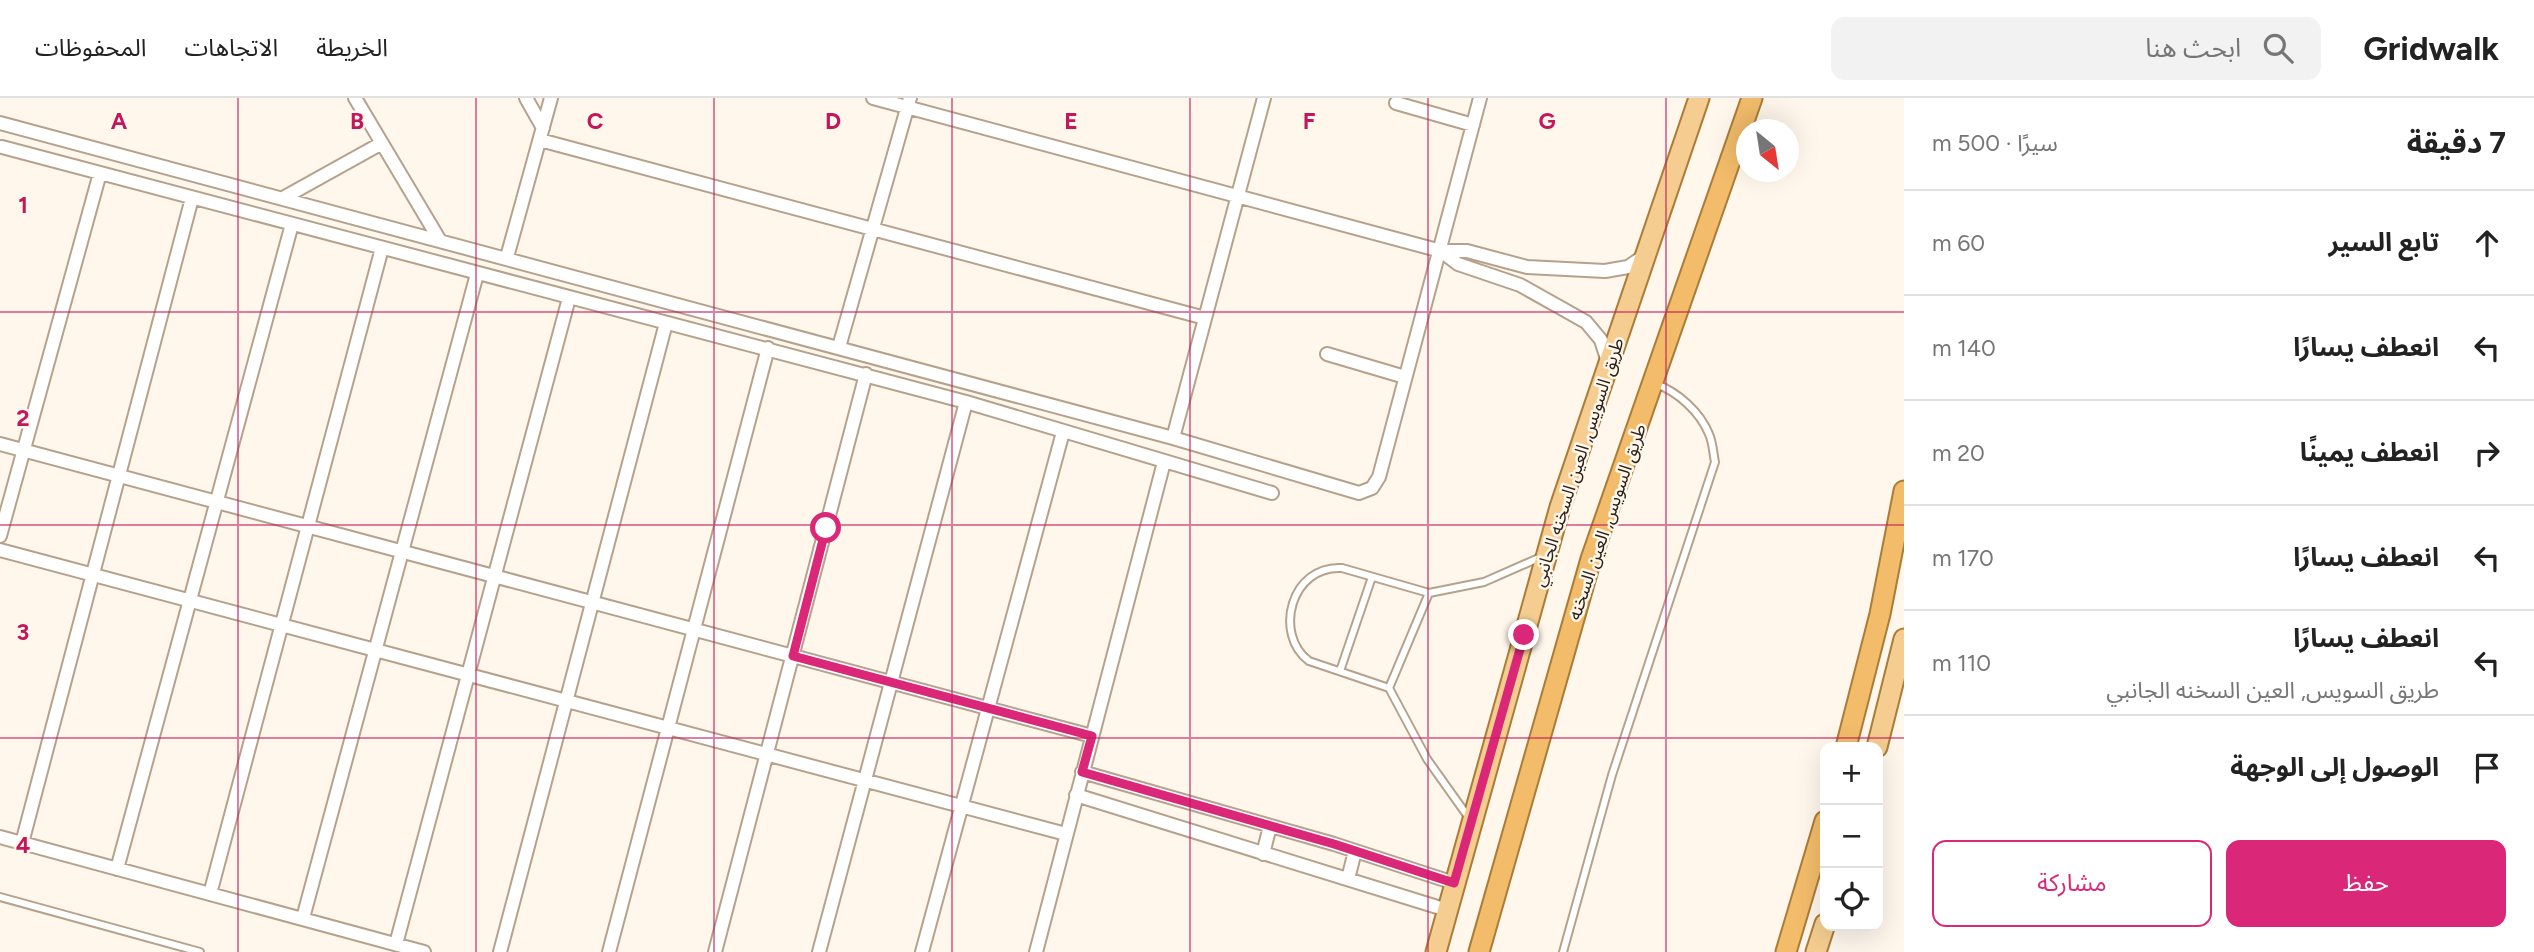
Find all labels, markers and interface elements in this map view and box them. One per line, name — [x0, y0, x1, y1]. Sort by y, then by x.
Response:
search box — [1831, 17, 2321, 80]
icon: search — [2259, 29, 2297, 67]
text: Gridwalk — [2363, 29, 2499, 68]
text: ابحث هنا — [2145, 32, 2241, 64]
text: المحفوظات — [35, 33, 146, 62]
text: الاتجاهات — [184, 33, 278, 62]
text: الخريطة — [316, 33, 388, 62]
text: A — [111, 107, 128, 135]
text: B — [350, 107, 364, 135]
text: C — [587, 107, 604, 135]
text: D — [825, 107, 841, 135]
text: E — [1064, 107, 1078, 135]
text: F — [1303, 107, 1316, 135]
text: G — [1538, 107, 1556, 135]
north arrow — [1736, 119, 1799, 182]
text: 7 دقيقة — [2407, 124, 2506, 161]
text: سيرًا · 500 m — [1932, 129, 2058, 157]
text: 1 — [18, 191, 28, 219]
icon: ahead — [2468, 224, 2506, 262]
text: تابع السير — [2328, 226, 2439, 258]
text: 60 m — [1932, 229, 1985, 257]
icon: left — [2468, 329, 2506, 367]
text: انعطف يسارًا — [2293, 331, 2439, 363]
text: 140 m — [1932, 334, 1996, 362]
street label: طريق السويس, العين السخنه الجانبي — [1528, 335, 1628, 589]
text: 2 — [16, 404, 30, 432]
street label: طريق السويس, العين السخنه — [1563, 421, 1651, 623]
icon: right — [2468, 434, 2506, 472]
text: انعطف يمينًا — [2300, 436, 2439, 468]
text: 20 m — [1932, 439, 1985, 467]
route start — [810, 512, 841, 543]
icon: left — [2468, 539, 2506, 577]
text: انعطف يسارًا — [2293, 541, 2439, 573]
text: 170 m — [1932, 544, 1994, 572]
text: 3 — [17, 618, 29, 646]
route end — [1508, 619, 1539, 650]
text: انعطف يسارًا — [2293, 622, 2439, 654]
icon: left — [2468, 644, 2506, 682]
text: 110 m — [1932, 649, 1991, 677]
text: طريق السويس, العين السخنه الجانبي — [2106, 676, 2439, 704]
map controls — [1820, 742, 1883, 931]
button: + — [1820, 742, 1883, 805]
icon: arrive — [2468, 749, 2506, 787]
text: الوصول إلى الوجهة — [2230, 751, 2439, 783]
button: − — [1820, 805, 1883, 868]
text: 4 — [16, 831, 30, 859]
button: مشاركة — [1932, 840, 2212, 927]
button: حفظ — [2226, 840, 2506, 927]
button: locate — [1820, 868, 1883, 931]

